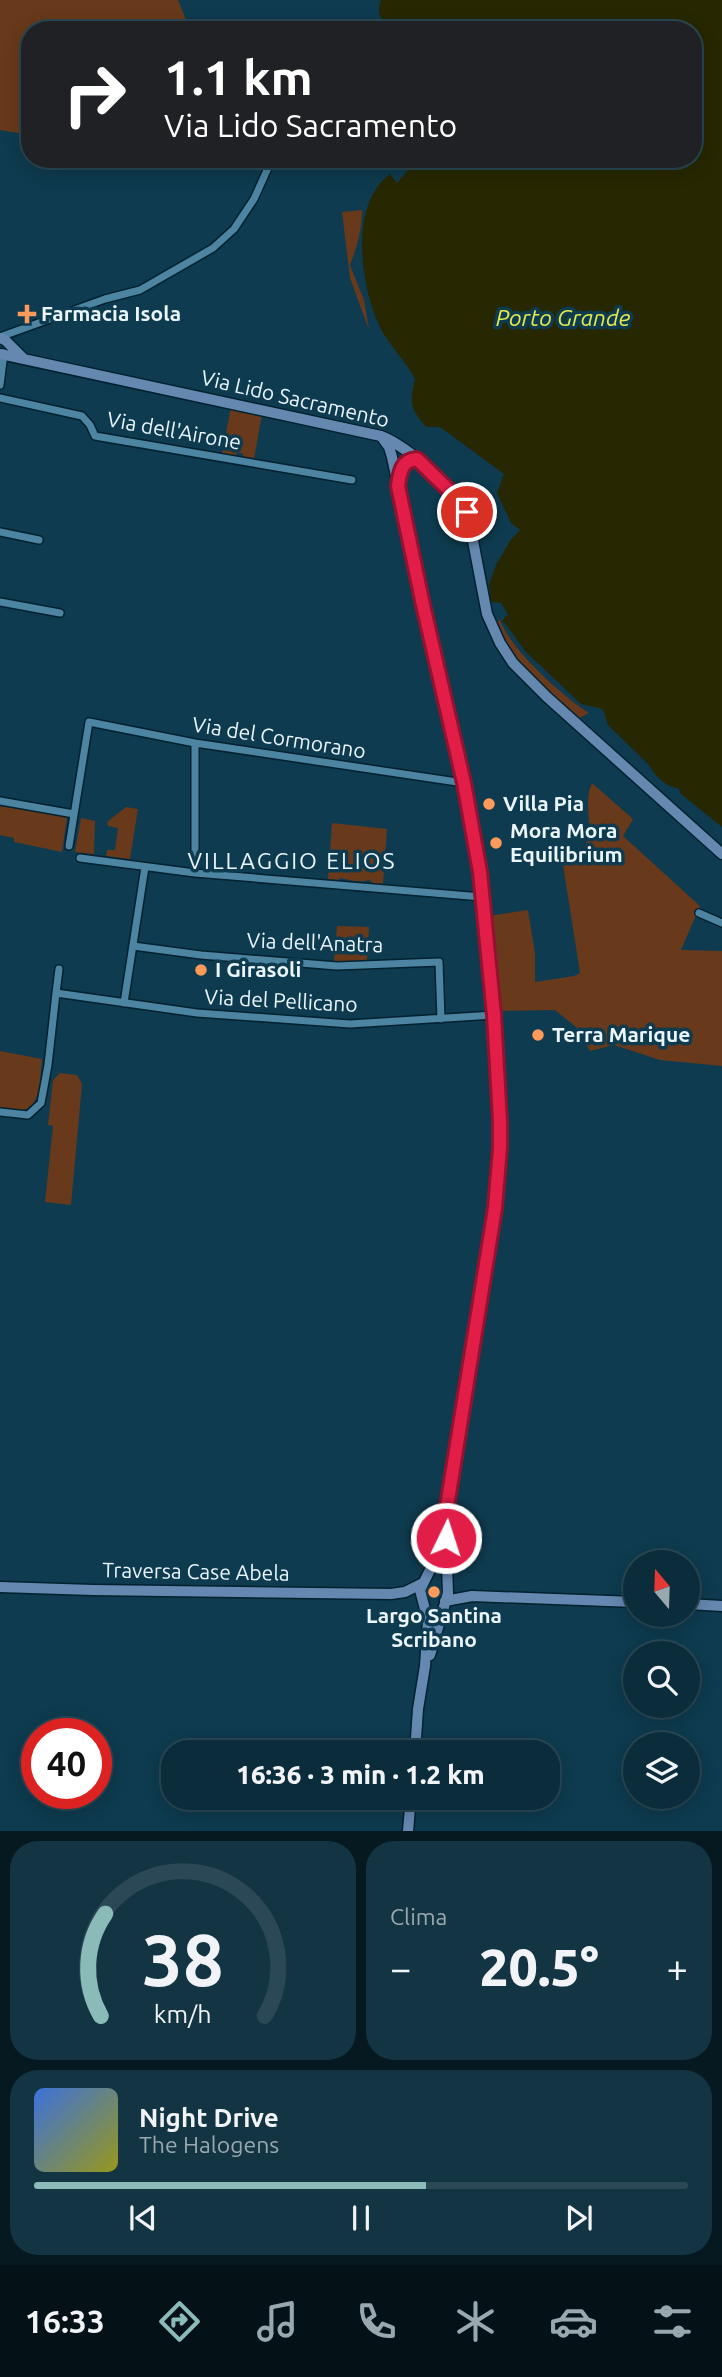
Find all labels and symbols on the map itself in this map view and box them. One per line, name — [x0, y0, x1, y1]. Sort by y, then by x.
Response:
place label: Farmacia Isola — [41, 301, 181, 325]
water label: Porto Grande — [496, 305, 631, 330]
marker: Farmacia Isola — [19, 306, 35, 322]
street label: Via Lido Sacramento — [199, 365, 392, 431]
street label: Via dell'Airone — [105, 406, 243, 454]
pin — [437, 482, 497, 542]
street label: Via del Cormorano — [191, 711, 368, 763]
place label: Villa Pia — [503, 791, 584, 815]
marker: Villa Pia — [481, 796, 497, 812]
place label: Mora Mora Equilibrium — [510, 818, 623, 866]
marker: Mora Mora Equilibrium — [488, 835, 504, 851]
district label: VILLAGGIO ELIOS — [187, 848, 397, 873]
street label: Via dell'Anatra — [246, 928, 384, 956]
place label: I Girasoli — [215, 957, 301, 981]
marker: I Girasoli — [193, 962, 209, 978]
street label: Via del Pellicano — [204, 984, 358, 1016]
place label: Terra Marique — [552, 1022, 690, 1046]
marker: Terra Marique — [530, 1027, 546, 1043]
position arrow — [409, 1501, 483, 1575]
north arrow — [623, 1550, 700, 1628]
street label: Traversa Case Abela — [102, 1557, 290, 1585]
marker: Largo Santina Scribano — [426, 1584, 442, 1600]
place label: Largo Santina Scribano — [366, 1603, 502, 1651]
speed limit sign: 40 — [21, 1718, 112, 1809]

